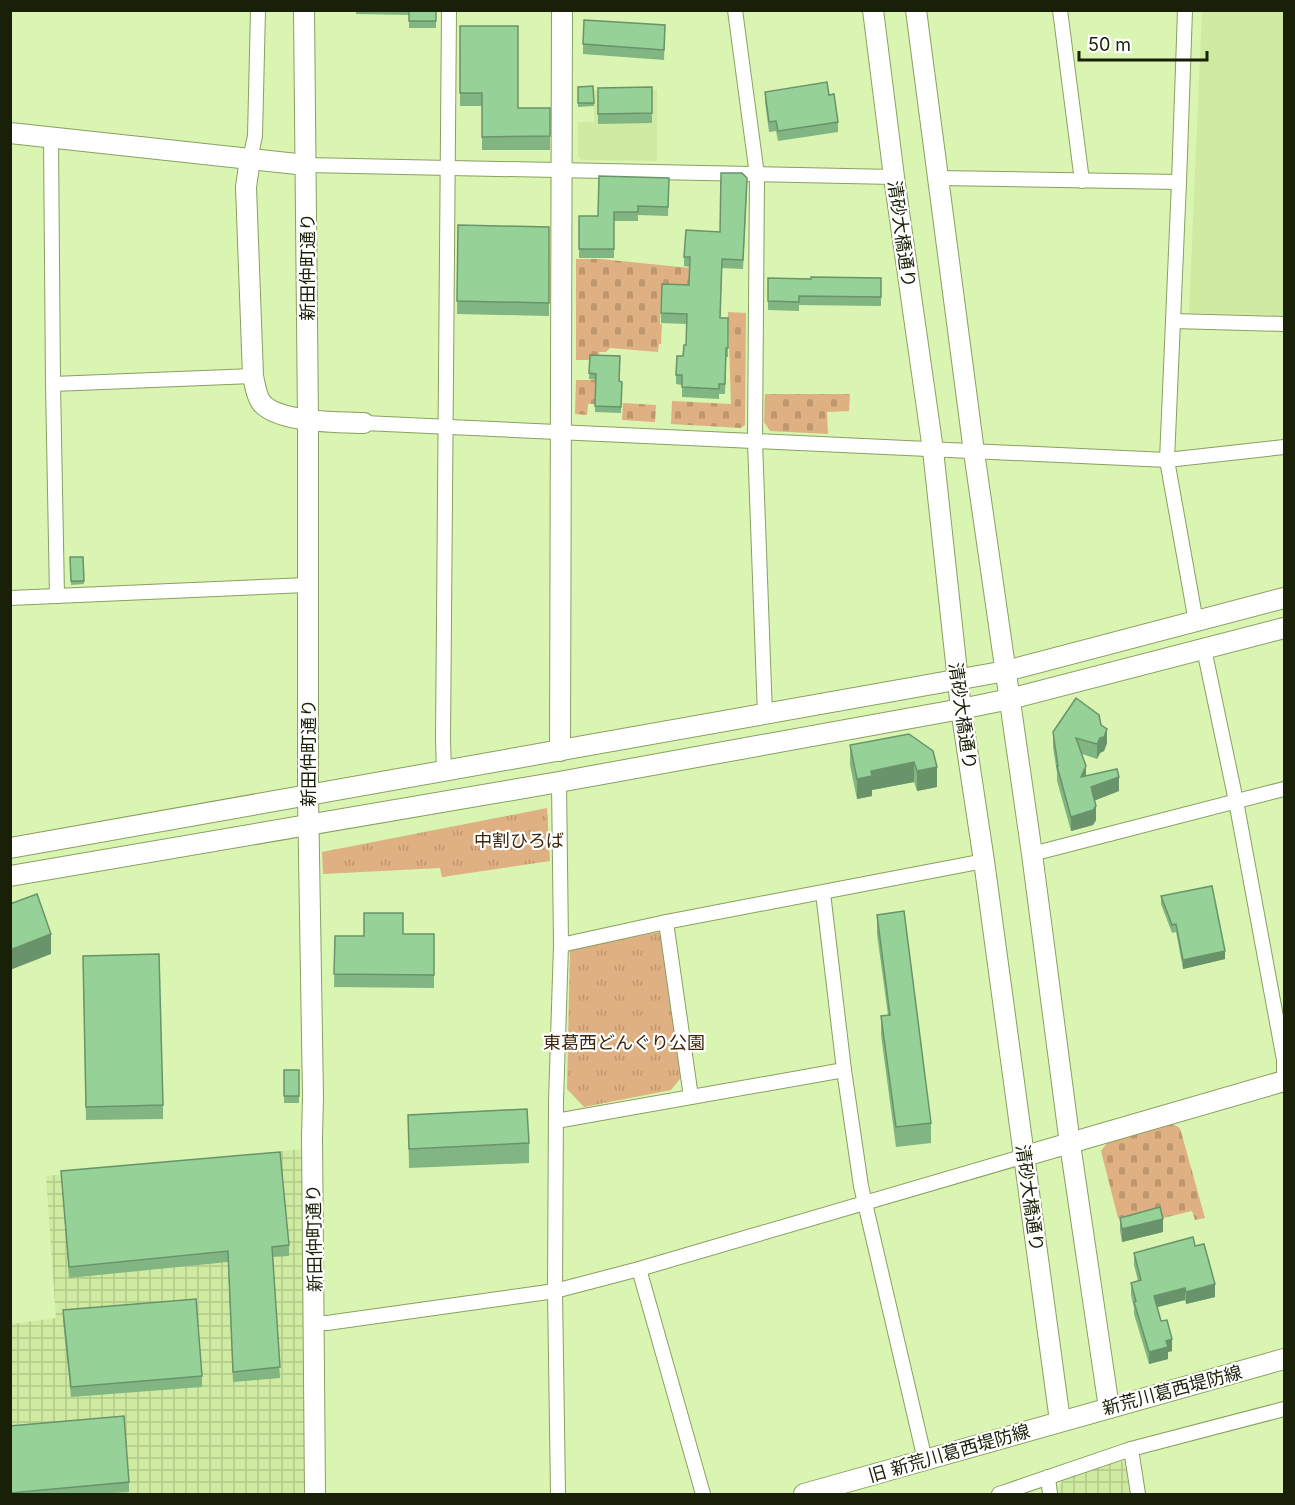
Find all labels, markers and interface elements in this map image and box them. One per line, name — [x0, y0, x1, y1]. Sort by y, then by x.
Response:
scale bar — [1079, 24, 1206, 62]
text: 50 m — [1088, 34, 1131, 55]
street label: 清砂大橋通り — [884, 179, 920, 289]
street label: 新田仲町通り — [297, 213, 318, 321]
street label: 清砂大橋通り — [945, 661, 981, 771]
street label: 新田仲町通り — [298, 699, 319, 807]
park label: 中割ひろば — [474, 830, 564, 851]
park label: 東葛西どんぐり公園 — [543, 1032, 705, 1053]
street label: 清砂大橋通り — [1012, 1143, 1048, 1253]
street label: 新田仲町通り — [303, 1184, 325, 1292]
street label: 新荒川葛西堤防線 — [1100, 1361, 1244, 1419]
street label: 旧 新荒川葛西堤防線 — [866, 1420, 1032, 1486]

